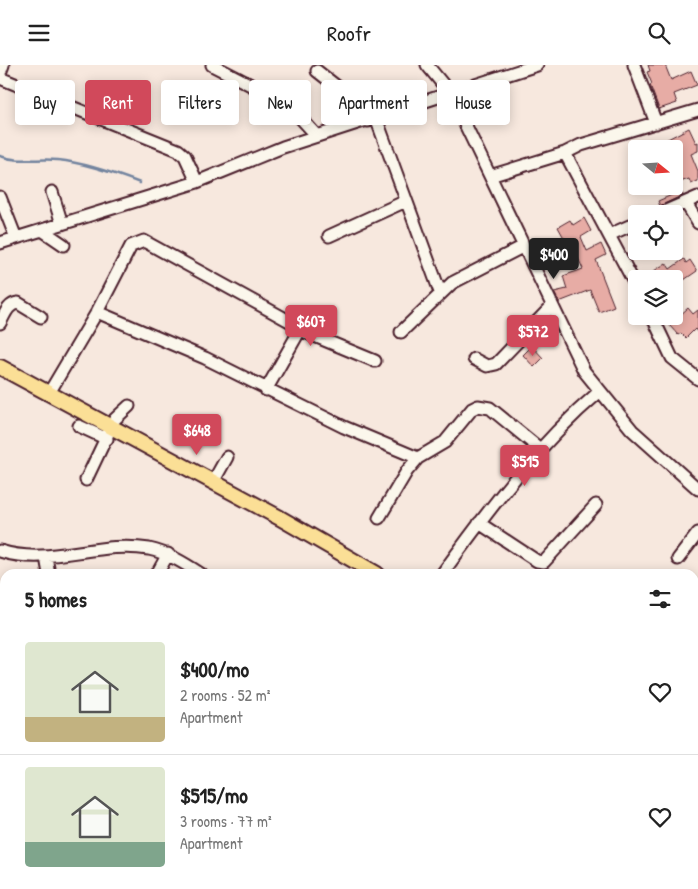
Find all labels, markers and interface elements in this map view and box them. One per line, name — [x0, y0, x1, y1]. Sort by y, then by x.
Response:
text: Roofr — [327, 18, 371, 48]
icon: menu — [25, 19, 53, 47]
icon: search — [645, 19, 673, 47]
chip: Buy — [15, 80, 75, 125]
chip: Rent — [85, 80, 151, 125]
chip: Filters — [161, 80, 239, 125]
chip: New — [249, 80, 311, 125]
chip: Apartment — [321, 80, 427, 125]
chip: House — [437, 80, 510, 125]
north arrow — [628, 140, 682, 195]
map controls — [628, 140, 683, 325]
button: locate — [628, 205, 683, 260]
pin: $400 — [524, 237, 584, 280]
text: $400 — [540, 243, 568, 265]
button: layers — [628, 270, 683, 325]
pin: $607 — [281, 305, 341, 347]
text: $607 — [296, 310, 326, 332]
pin: $572 — [503, 315, 563, 357]
text: $572 — [518, 320, 548, 342]
pin: $648 — [167, 413, 227, 456]
text: $648 — [183, 419, 211, 441]
pin: $515 — [495, 445, 555, 487]
text: $515 — [511, 450, 539, 472]
text: 5 homes — [25, 585, 87, 614]
icon: filters — [646, 585, 674, 613]
text: $400/mo — [180, 655, 249, 684]
icon: home — [65, 662, 125, 722]
icon: heart — [646, 678, 674, 706]
text: 2 rooms · 52 m² — [180, 684, 270, 706]
text: Apartment — [180, 706, 243, 728]
text: $515/mo — [180, 781, 248, 810]
icon: home — [65, 787, 125, 847]
icon: heart — [646, 803, 674, 831]
text: 3 rooms · 77 m² — [180, 810, 272, 832]
text: Apartment — [180, 832, 243, 854]

